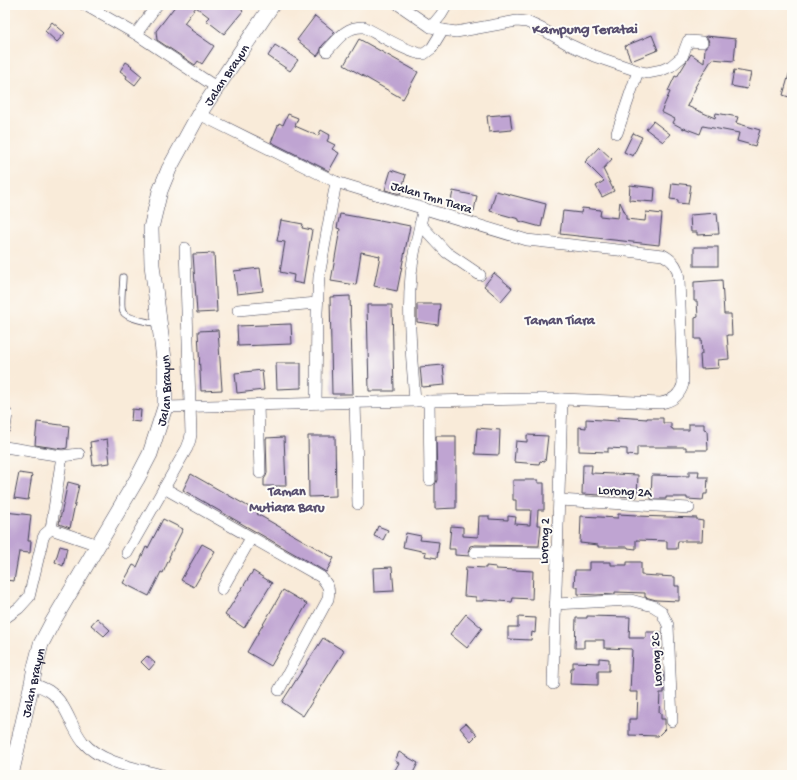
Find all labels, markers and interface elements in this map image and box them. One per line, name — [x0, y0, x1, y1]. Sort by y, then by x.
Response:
district label: Kampung Teratai — [531, 21, 638, 39]
street label: Jalan Brayun — [202, 41, 254, 109]
street label: Jalan Tmn TIara — [389, 179, 474, 218]
district label: Taman Tiara — [524, 313, 596, 330]
street label: Jalan Brayun — [154, 354, 175, 428]
district label: Taman Mutiara Baru — [249, 484, 325, 517]
street label: Lorong 2A — [598, 484, 653, 501]
street label: Lorong 2 — [537, 517, 554, 564]
street label: Lorong 2C — [649, 632, 666, 687]
street label: Jalan Brayun — [19, 646, 50, 719]

